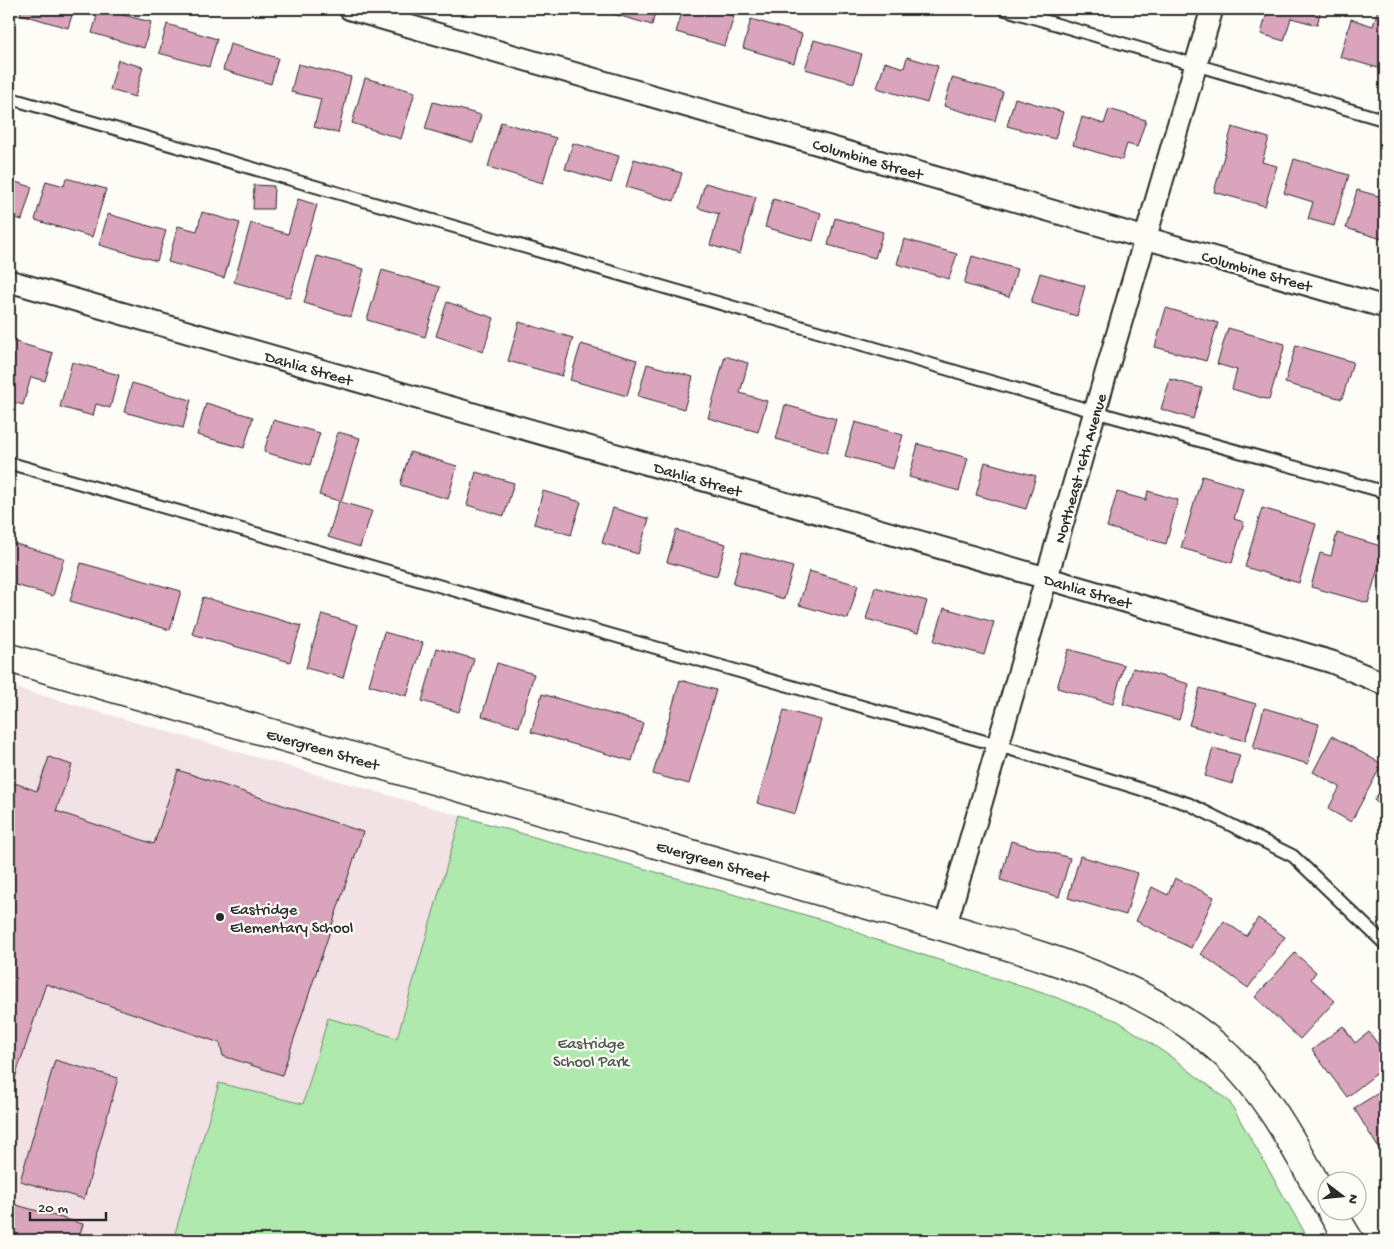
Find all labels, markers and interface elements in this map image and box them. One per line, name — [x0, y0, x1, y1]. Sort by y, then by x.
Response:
street label: Columbine Street — [810, 137, 926, 187]
street label: Columbine Street — [1199, 249, 1315, 299]
street label: Dahlia Street — [261, 349, 355, 392]
street label: Northeast 16th Avenue — [1052, 391, 1113, 546]
street label: Dahlia Street — [650, 460, 744, 503]
street label: Dahlia Street — [1040, 572, 1134, 615]
street label: Evergreen Street — [264, 726, 382, 777]
street label: Evergreen Street — [654, 838, 772, 889]
place label: Eastridge Elementary School — [230, 902, 353, 939]
marker: Eastridge Elementary School — [214, 911, 226, 923]
park label: Eastridge School Park — [553, 1036, 631, 1073]
north arrow — [1316, 1172, 1366, 1222]
scale bar — [30, 1189, 106, 1221]
text: N — [1343, 1192, 1362, 1206]
text: 20 m — [38, 1200, 68, 1218]

